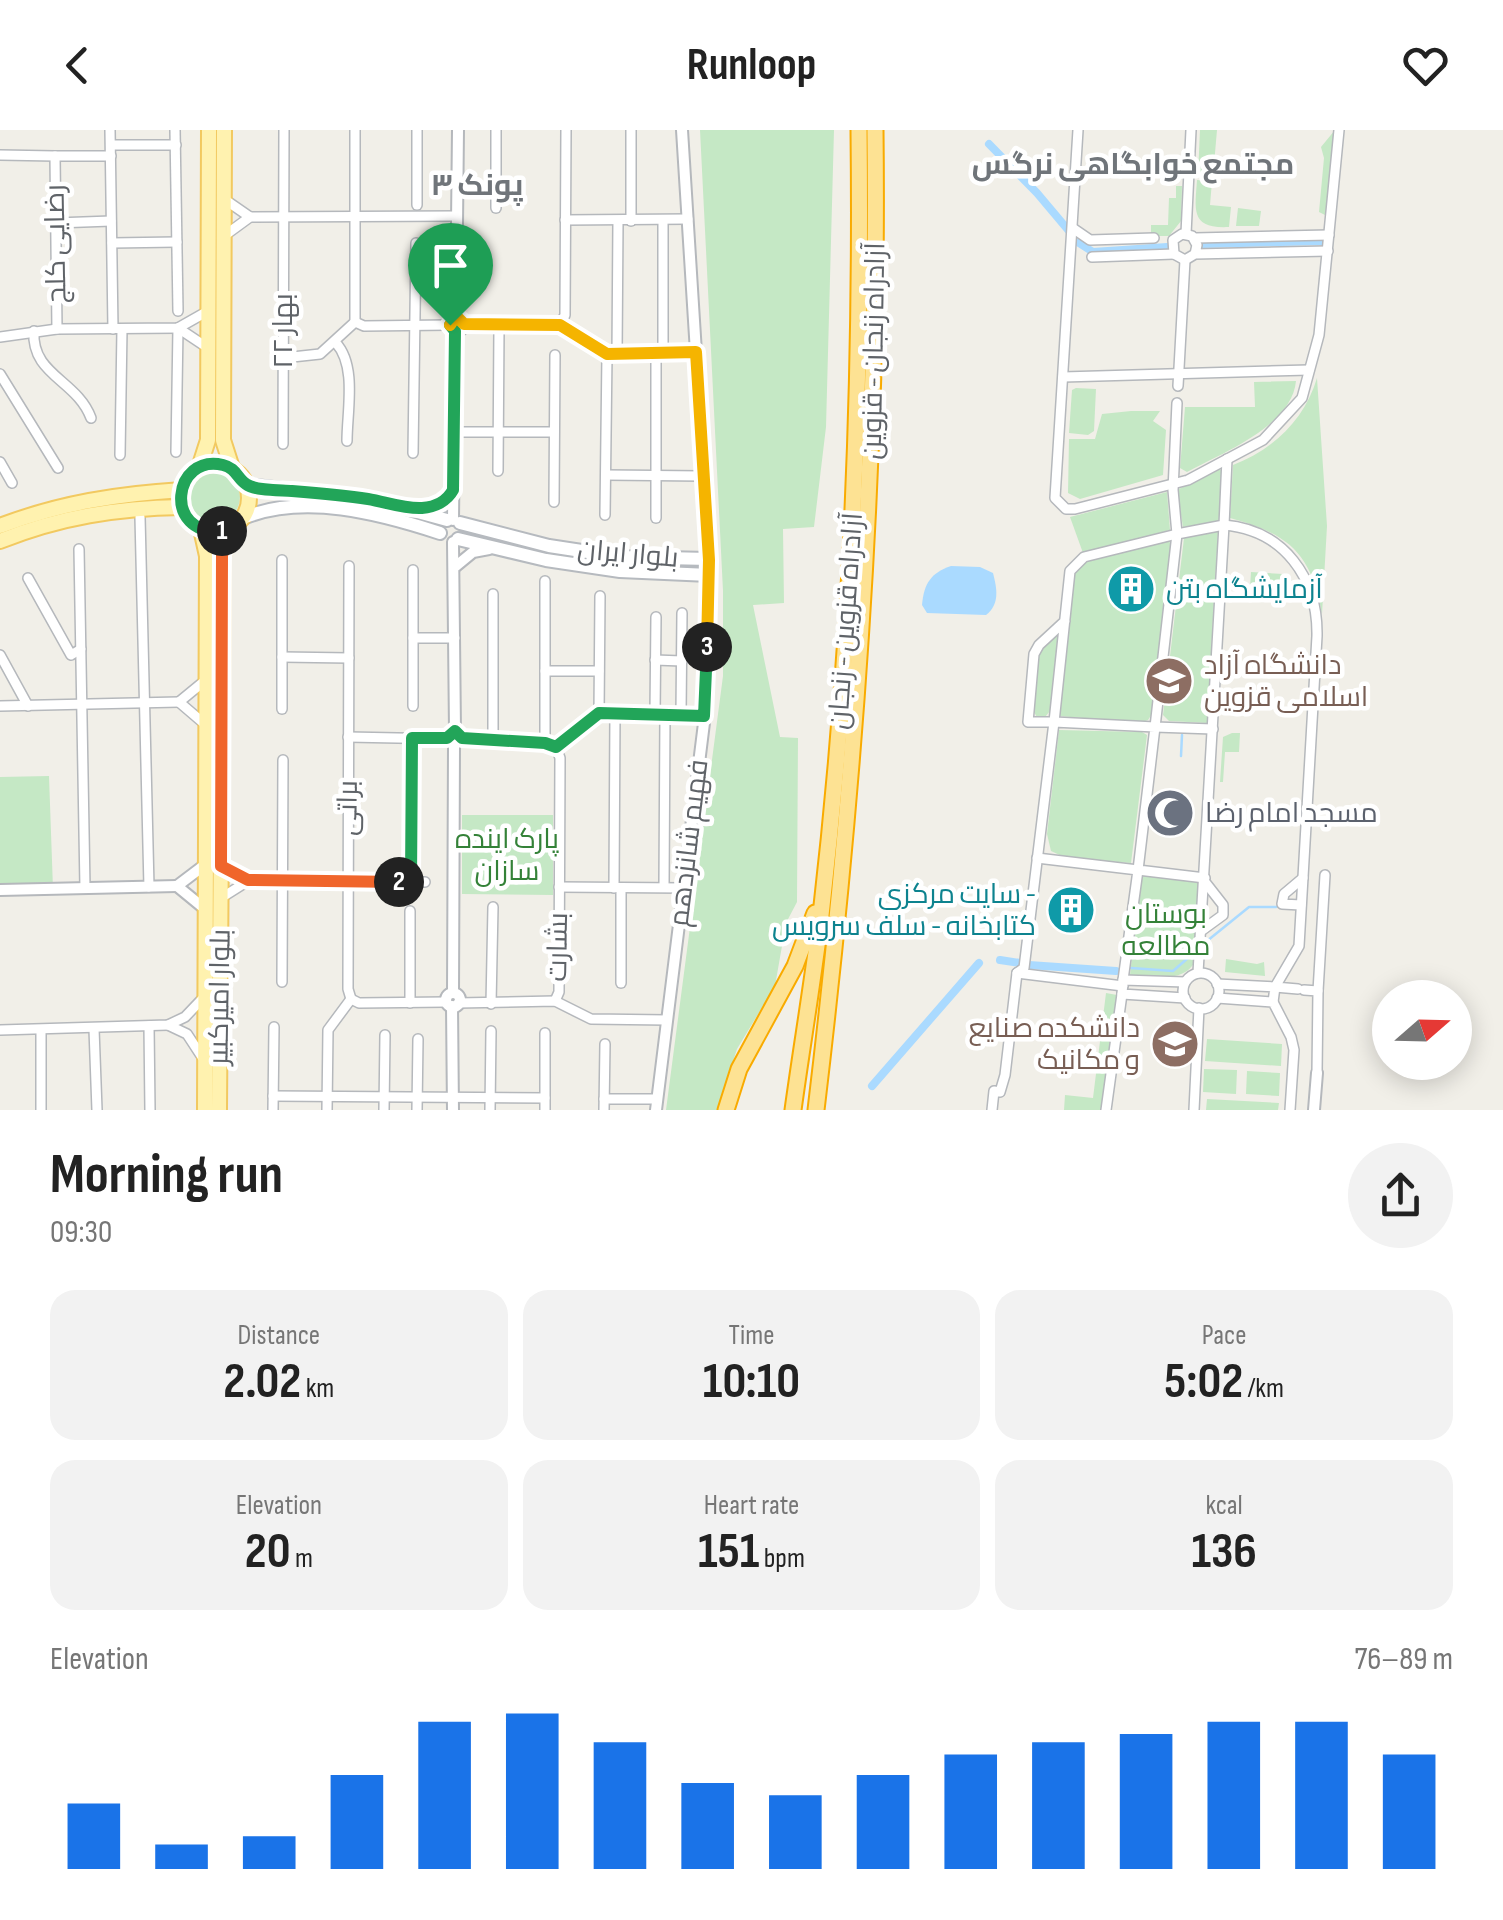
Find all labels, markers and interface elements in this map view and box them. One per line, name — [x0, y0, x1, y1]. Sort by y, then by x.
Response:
icon: back — [50, 38, 105, 93]
text: Runloop — [687, 38, 816, 93]
icon: heart — [1398, 38, 1453, 93]
district label: مجتمع خوابگاهی نرگس — [972, 147, 1294, 184]
district label: پونک ۳ — [430, 168, 524, 206]
street label: رضایی کلج — [38, 184, 75, 304]
pin — [408, 223, 493, 326]
icon: arrive — [423, 238, 478, 293]
street label: آزادراه زنجان - قزوین — [856, 242, 892, 460]
street label: بهار ۲۲ — [267, 293, 300, 369]
pin: 1 — [197, 506, 247, 556]
street label: آزادراه قزوین - زنجان — [822, 511, 870, 730]
text: 1 — [217, 514, 227, 547]
street label: بلوار ایران — [576, 533, 680, 575]
building icon: آزمایشگاه بتن — [1105, 563, 1157, 615]
place label: آزمایشگاه بتن — [1166, 573, 1323, 606]
pin: 3 — [682, 622, 732, 672]
text: 3 — [701, 630, 713, 663]
place label: دانشگاه آزاد اسلامی قزوین — [1204, 649, 1368, 714]
school or university icon: دانشگاه آزاد اسلامی قزوین — [1143, 655, 1195, 707]
street label: فهیم شانزدهم — [662, 758, 718, 929]
street label: براتی — [331, 780, 365, 836]
mosque icon: مسجد امام رضا — [1144, 787, 1196, 839]
place label: مسجد امام رضا — [1205, 797, 1378, 832]
park label: پارک اینده سازان — [455, 823, 560, 888]
pin: 2 — [374, 857, 424, 907]
text: 2 — [393, 865, 405, 898]
place label: سایت مرکزی - کتابخانه - سلف سرویس — [772, 878, 1036, 943]
building icon: سایت مرکزی - کتابخانه - سلف سرویس — [1045, 884, 1097, 936]
park label: بوستان مطالعه — [1122, 898, 1210, 963]
street label: بشارت — [541, 912, 575, 982]
street label: بلوار امیرکبیر — [202, 929, 238, 1067]
north arrow — [1372, 980, 1472, 1080]
map controls — [1372, 980, 1472, 1080]
place label: دانشکده صنایع و مکانیک — [969, 1012, 1140, 1077]
school or university icon: دانشکده صنایع و مکانیک — [1149, 1018, 1201, 1070]
text: Morning run — [50, 1142, 283, 1209]
button: share — [1348, 1143, 1453, 1248]
text: 09:30 — [50, 1213, 112, 1252]
text: Distance — [238, 1319, 320, 1352]
text: Time — [729, 1319, 774, 1352]
text: Pace — [1202, 1319, 1246, 1352]
text: 2.02 — [223, 1352, 301, 1412]
text: 10:10 — [703, 1352, 800, 1412]
text: 5:02 — [1164, 1352, 1243, 1412]
text: km — [301, 1372, 334, 1405]
text: /km — [1243, 1372, 1284, 1405]
text: Elevation — [236, 1489, 322, 1522]
text: Heart rate — [704, 1489, 799, 1522]
text: kcal — [1206, 1489, 1243, 1522]
text: 20 — [245, 1522, 290, 1582]
text: 151 — [698, 1522, 759, 1582]
text: 136 — [1191, 1522, 1257, 1582]
text: m — [290, 1542, 313, 1575]
text: bpm — [759, 1542, 805, 1575]
text: Elevation — [50, 1640, 149, 1679]
text: 76–89 m — [1355, 1640, 1453, 1679]

